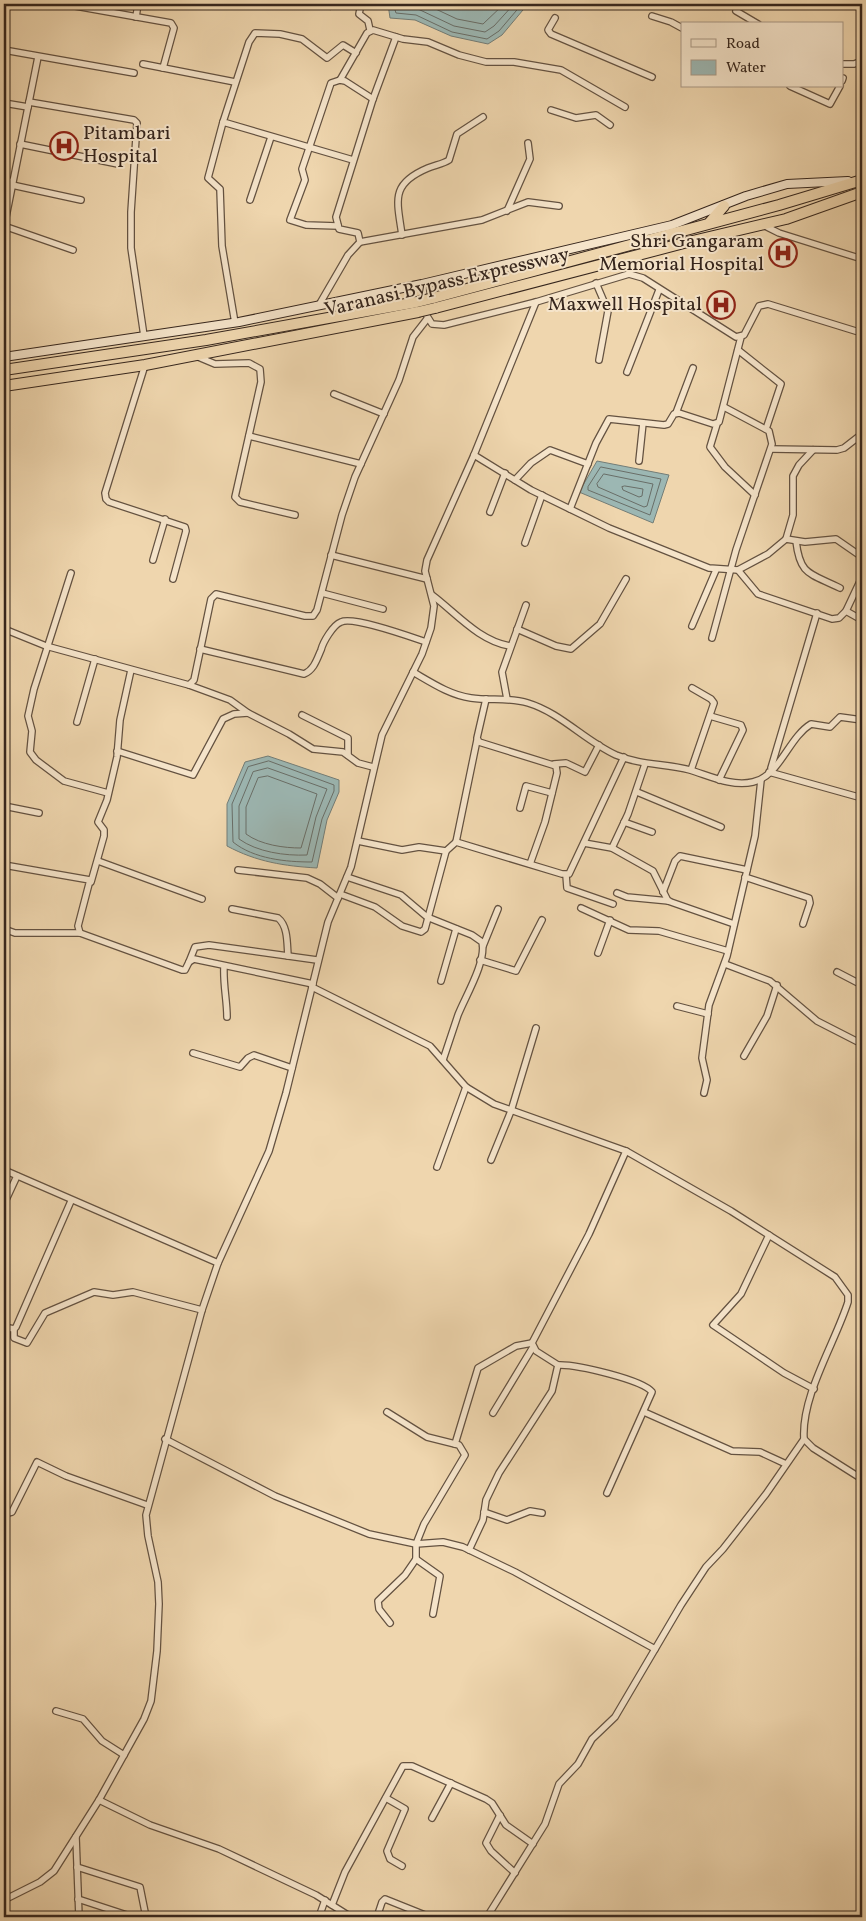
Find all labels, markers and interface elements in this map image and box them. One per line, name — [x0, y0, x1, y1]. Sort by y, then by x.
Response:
legend — [681, 22, 844, 88]
text: Road — [726, 34, 760, 55]
text: Water — [726, 58, 766, 79]
place label: Pitambari Hospital — [83, 120, 171, 171]
hospital icon: Pitambari Hospital — [49, 131, 79, 161]
place label: Shri Gangaram Memorial Hospital — [599, 228, 764, 279]
hospital icon: Shri Gangaram Memorial Hospital — [768, 238, 798, 268]
street label: Varanasi Bypass Expressway — [322, 241, 572, 325]
hospital icon: Maxwell Hospital — [706, 290, 736, 320]
place label: Maxwell Hospital — [548, 291, 702, 319]

